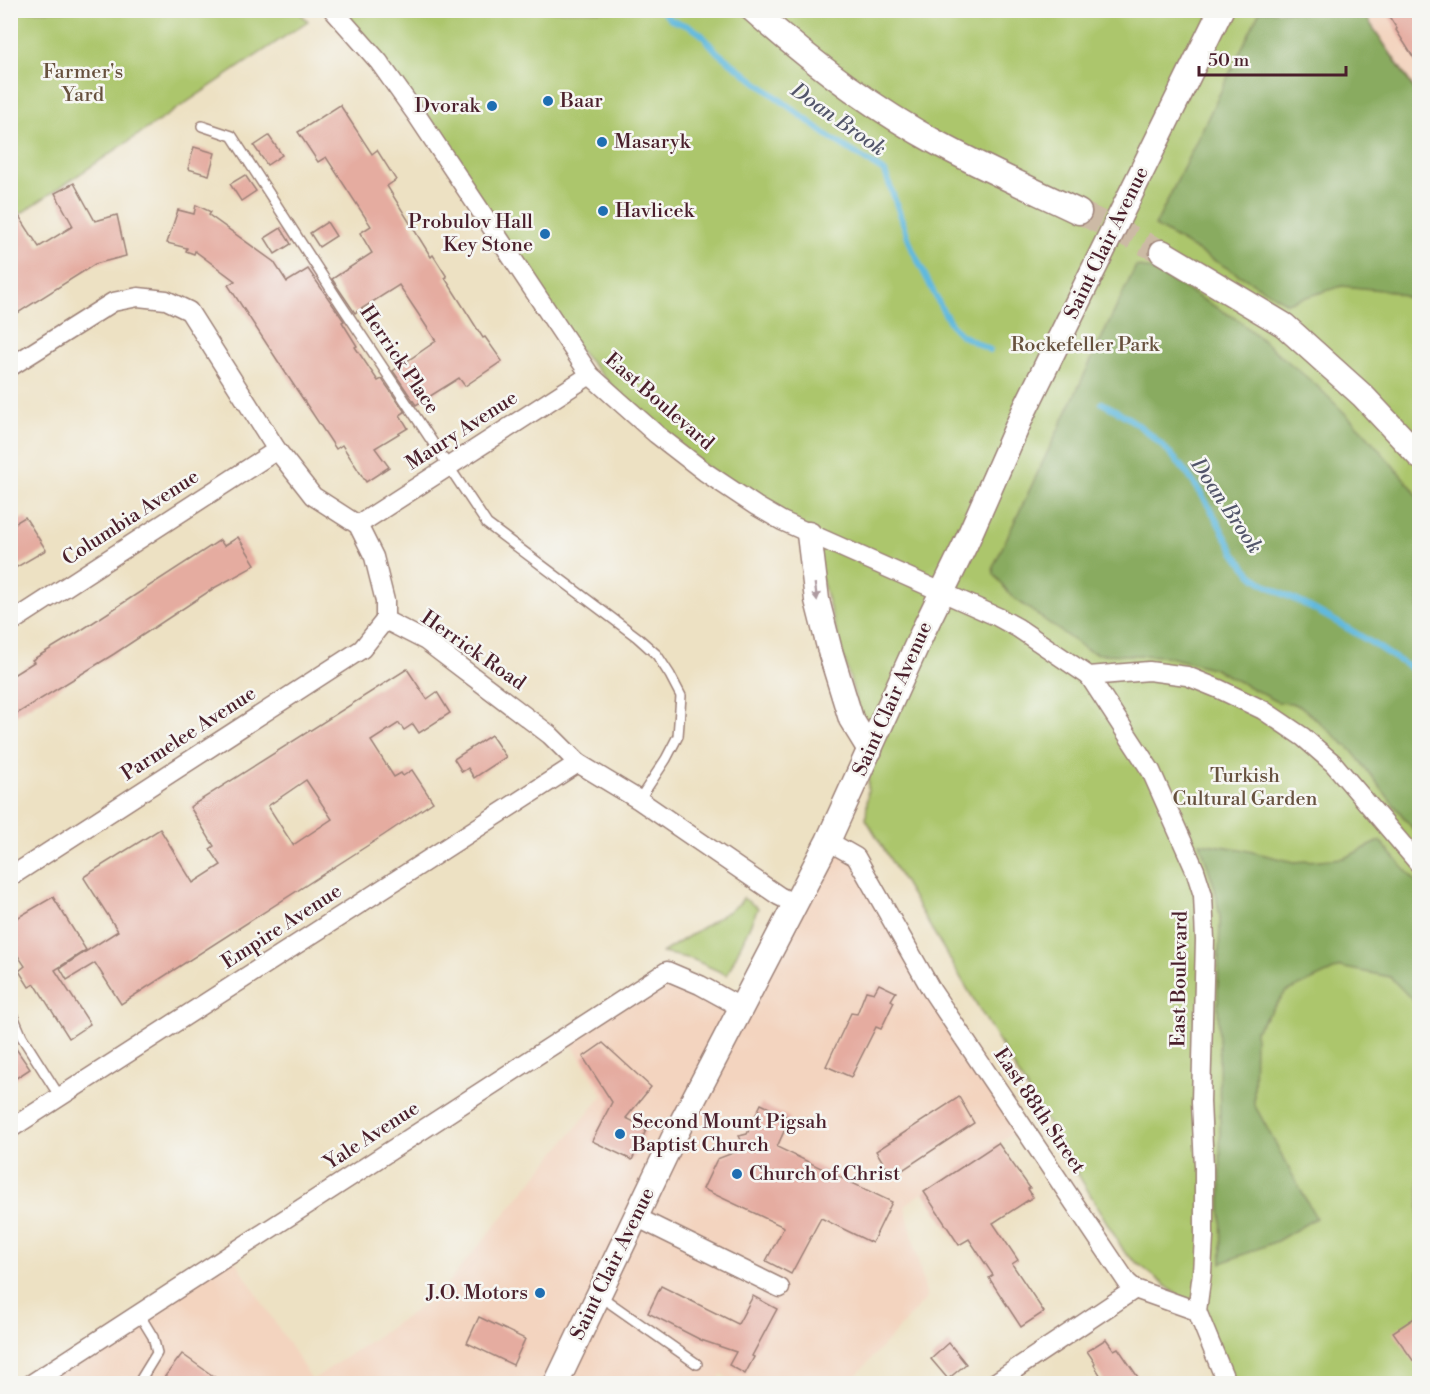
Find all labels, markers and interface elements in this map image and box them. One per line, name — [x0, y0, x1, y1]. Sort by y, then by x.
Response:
scale bar — [1199, 39, 1346, 77]
text: 50 m — [1208, 49, 1250, 72]
park label: Farmer's Yard — [43, 60, 123, 108]
water label: Doan Brook — [785, 77, 891, 162]
place label: Baar — [559, 89, 603, 114]
place label: Dvorak — [415, 94, 482, 119]
marker: Baar — [541, 94, 555, 108]
marker: Dvorak — [485, 99, 499, 113]
place label: Masaryk — [614, 130, 692, 155]
marker: Masaryk — [595, 135, 609, 149]
street label: Saint Clair Avenue — [1059, 163, 1155, 323]
place label: Havlicek — [615, 199, 696, 224]
marker: Havlicek — [596, 204, 610, 218]
place label: Probulov Hall Key Stone — [408, 210, 533, 258]
marker: Probulov Hall Key Stone — [538, 227, 552, 241]
street label: Herrick Place — [354, 301, 444, 419]
park label: Rockefeller Park — [1011, 333, 1161, 358]
street label: East Boulevard — [599, 348, 719, 457]
street label: Maury Avenue — [401, 386, 523, 476]
water label: Doan Brook — [1184, 452, 1268, 559]
street label: Columbia Avenue — [58, 464, 204, 572]
one-way arrow — [812, 582, 821, 601]
street label: Herrick Road — [416, 606, 531, 697]
street label: Saint Clair Avenue — [848, 618, 938, 780]
street label: Parmelee Avenue — [117, 681, 261, 787]
park label: Turkish Cultural Garden — [1173, 764, 1318, 812]
street label: Empire Avenue — [217, 879, 347, 975]
street label: East Boulevard — [1166, 910, 1194, 1047]
street label: East 88th Street — [988, 1043, 1090, 1179]
street label: Yale Avenue — [319, 1096, 424, 1177]
place label: Second Mount Pigsah Baptist Church — [631, 1110, 827, 1158]
marker: Second Mount Pigsah Baptist Church — [613, 1127, 627, 1141]
place label: Church of Christ — [749, 1162, 900, 1187]
marker: Church of Christ — [730, 1167, 744, 1181]
street label: Saint Clair Avenue — [565, 1184, 661, 1344]
place label: J.O. Motors — [425, 1281, 528, 1306]
marker: J.O. Motors — [533, 1286, 547, 1300]

